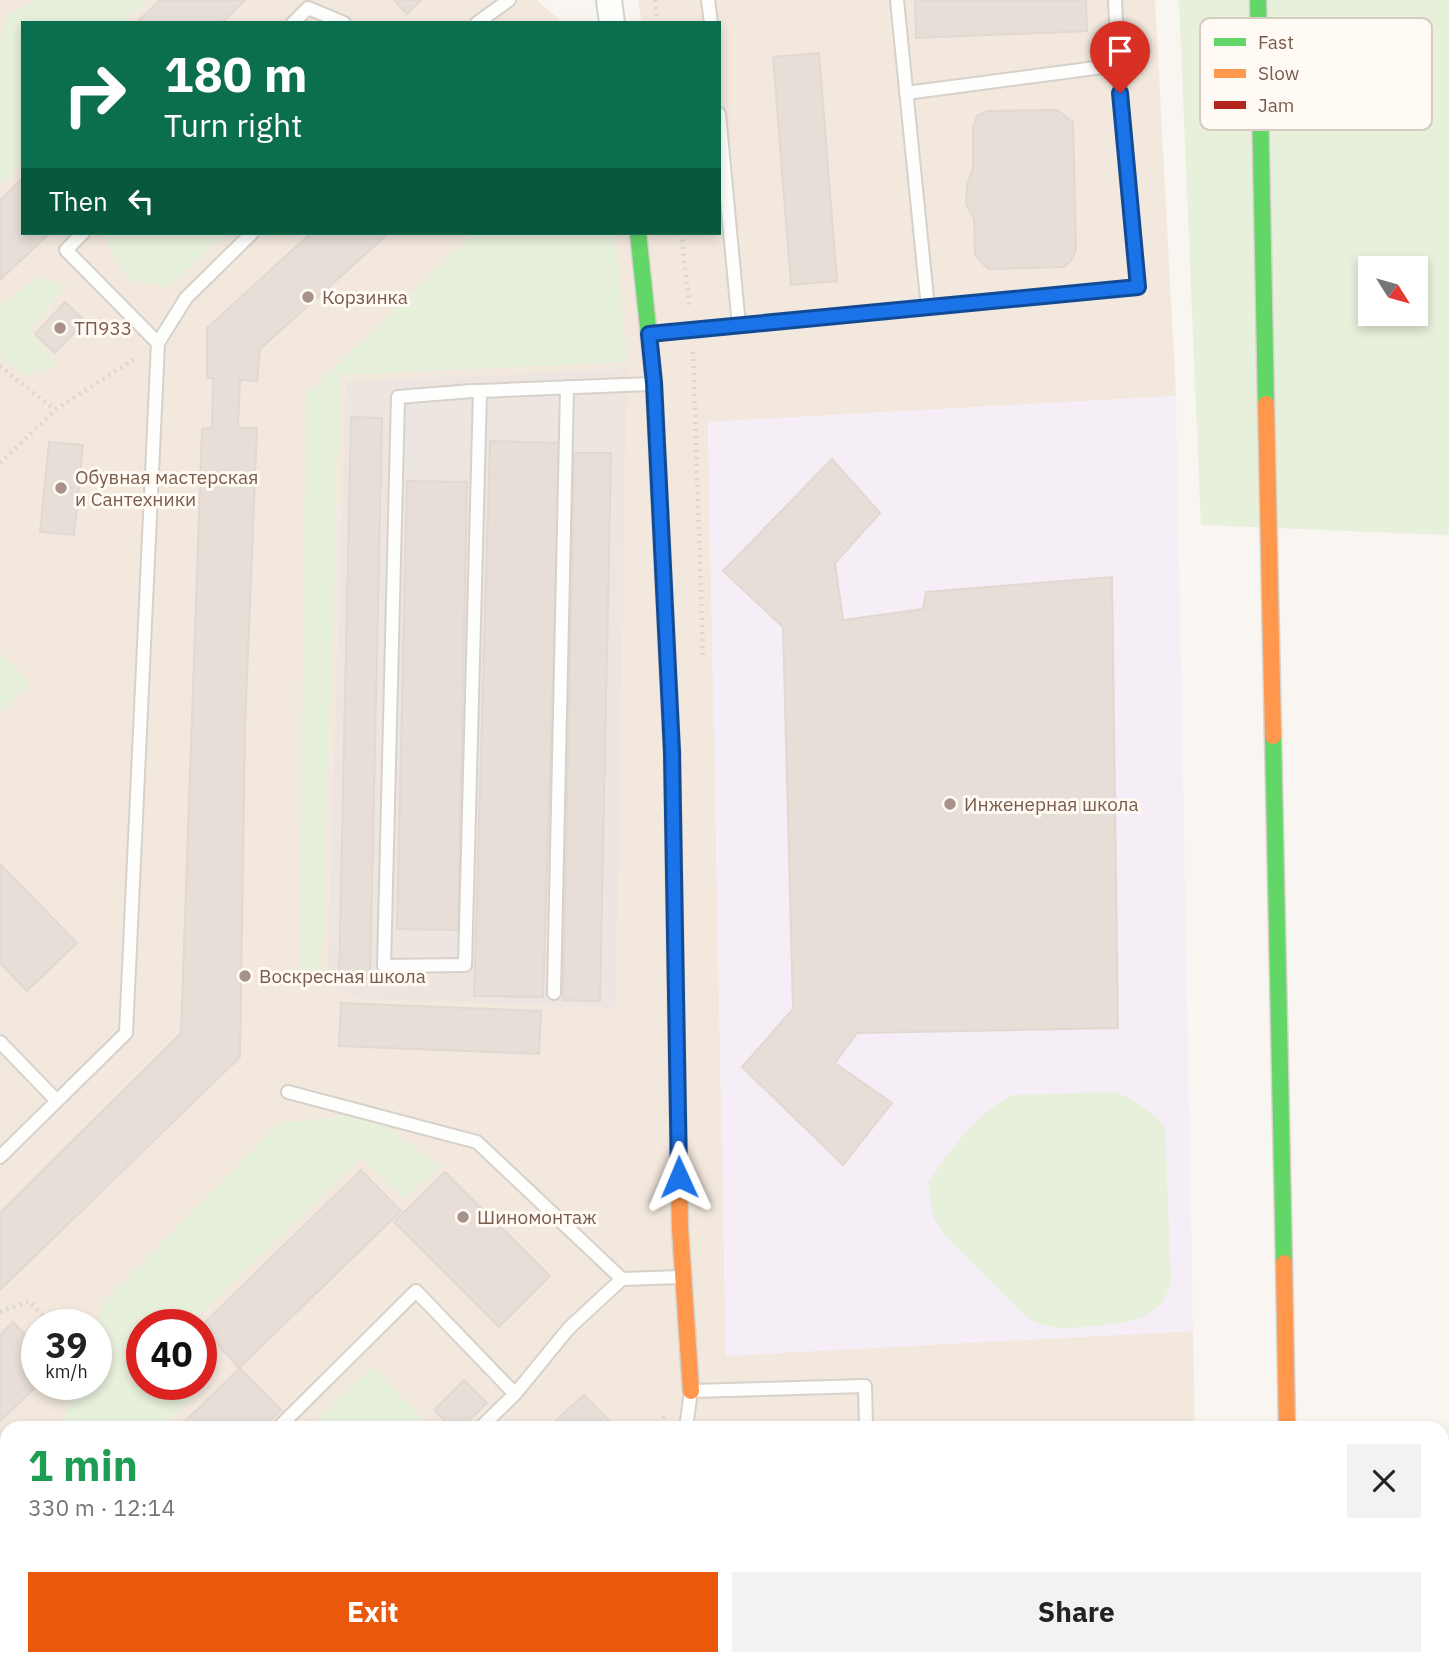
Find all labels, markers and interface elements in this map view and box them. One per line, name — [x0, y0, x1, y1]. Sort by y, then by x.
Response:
legend — [1200, 18, 1432, 130]
pin — [1090, 21, 1150, 93]
text: Fast — [1258, 30, 1294, 54]
icon: arrive — [1101, 32, 1139, 70]
text: 180 m — [164, 42, 308, 105]
icon: right — [49, 49, 140, 140]
text: Slow — [1258, 61, 1299, 85]
text: Jam — [1258, 93, 1294, 117]
text: Turn right — [164, 104, 302, 146]
icon: left — [122, 182, 160, 220]
text: Then — [49, 184, 108, 218]
north arrow — [1358, 256, 1428, 326]
map controls — [1358, 256, 1428, 326]
place label: Корзинка — [322, 285, 408, 309]
marker: Корзинка — [300, 289, 316, 305]
place label: ТП933 — [74, 316, 132, 340]
marker: ТП933 — [52, 320, 68, 336]
place label: Обувная мастерская и Сантехники — [75, 465, 258, 511]
marker: Обувная мастерская и Сантехники — [53, 480, 69, 496]
place label: Инженерная школа — [964, 792, 1139, 816]
marker: Инженерная школа — [942, 796, 958, 812]
place label: Воскресная школа — [259, 964, 426, 988]
marker: Воскресная школа — [237, 968, 253, 984]
position arrow — [642, 1140, 716, 1214]
place label: Шиномонтаж — [477, 1205, 597, 1229]
marker: Шиномонтаж — [455, 1209, 471, 1225]
speed limit sign: 40 — [126, 1309, 217, 1400]
text: 39 — [45, 1322, 88, 1368]
text: km/h — [45, 1360, 88, 1383]
text: 1 min — [28, 1438, 138, 1493]
button: close — [1347, 1444, 1421, 1518]
text: 330 m · 12:14 — [28, 1492, 175, 1522]
button: Exit — [28, 1572, 718, 1652]
button: Share — [732, 1572, 1421, 1652]

